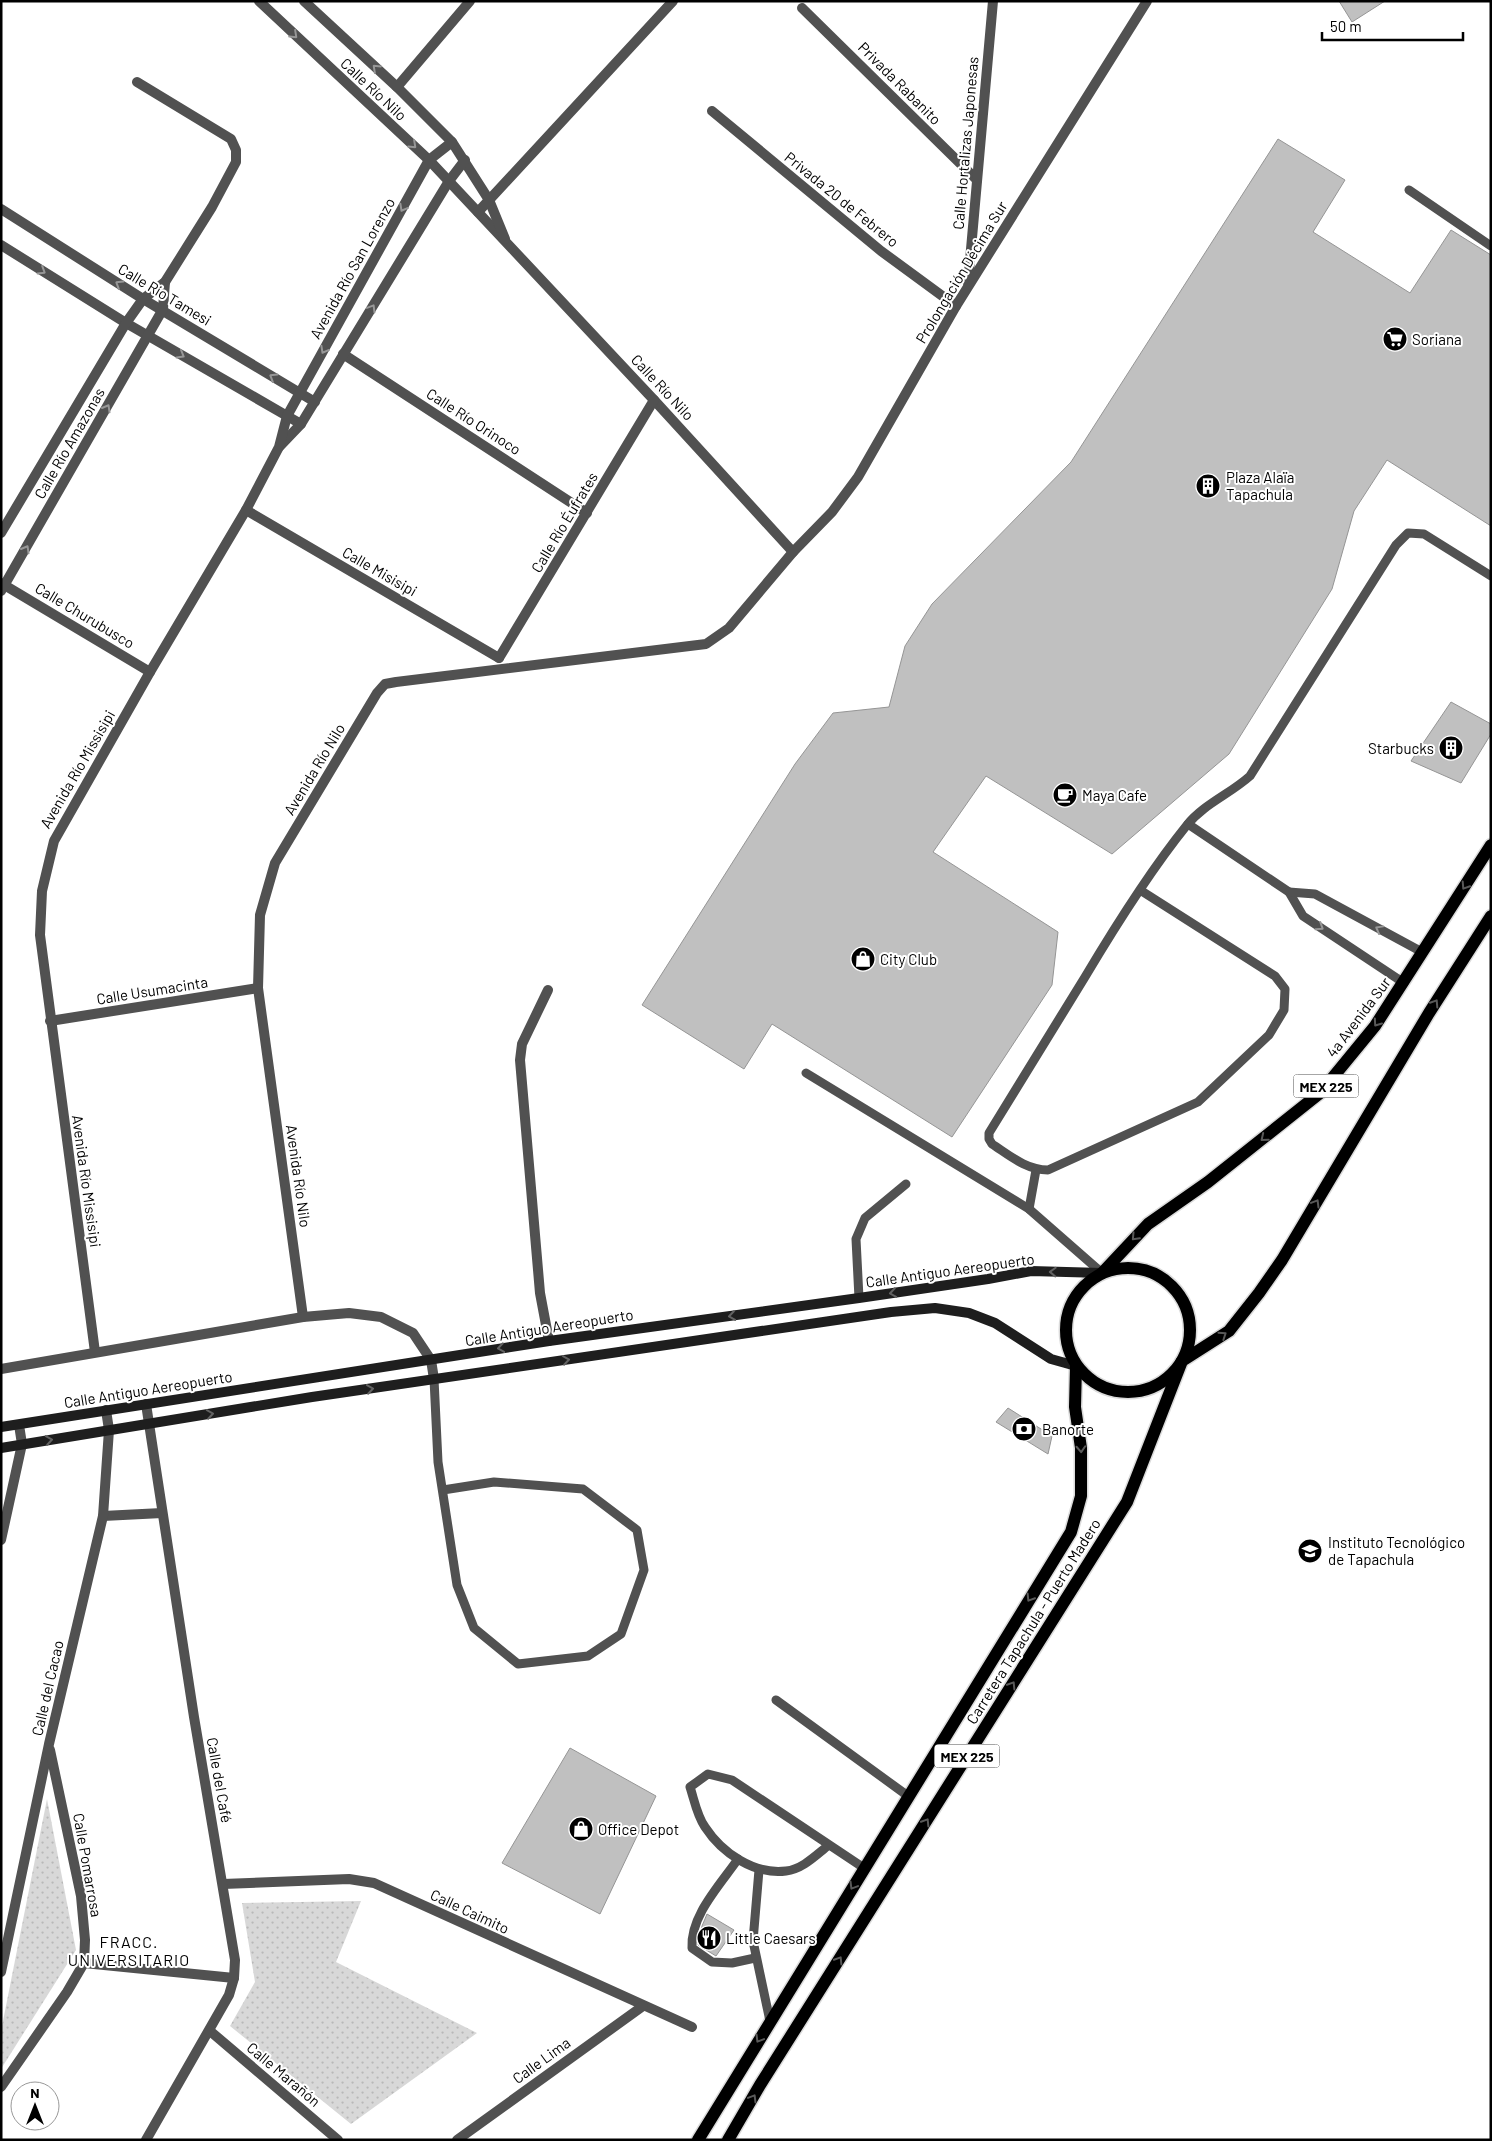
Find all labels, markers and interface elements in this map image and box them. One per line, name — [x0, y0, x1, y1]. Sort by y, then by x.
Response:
scale bar — [1322, 10, 1463, 42]
text: 50 m — [1330, 17, 1362, 35]
one-way arrow — [289, 29, 298, 38]
street label: Privada Rabanito — [855, 38, 945, 128]
street label: Calle Río Nilo — [337, 54, 411, 124]
street label: Calle Hortalizas Japonesas — [948, 56, 982, 230]
one-way arrow — [373, 65, 382, 74]
one-way arrow — [407, 139, 416, 148]
street label: Privada 20 de Febrero — [781, 148, 903, 250]
street label: Avenida Río San Lorenzo — [306, 194, 398, 342]
street label: Prolongación Décima Sur — [911, 197, 1011, 346]
one-way arrow — [399, 202, 409, 211]
street label: Calle Río Tamesi — [115, 259, 215, 329]
one-way arrow — [37, 264, 46, 274]
one-way arrow — [115, 280, 124, 290]
one-way arrow — [365, 304, 375, 313]
supermarket icon: Soriana — [1382, 326, 1408, 352]
place label: Soriana — [1412, 330, 1462, 348]
one-way arrow — [320, 344, 330, 353]
one-way arrow — [176, 348, 185, 358]
street label: Calle Río Nilo — [628, 350, 698, 424]
one-way arrow — [269, 373, 278, 383]
street label: Calle Río Amazonas — [30, 384, 108, 502]
street label: Calle Río Orinoco — [423, 384, 525, 458]
one-way arrow — [100, 404, 110, 413]
place label: Plaza Alaïa Tapachula — [1226, 468, 1294, 503]
street label: Calle Río Éufrates — [527, 469, 601, 575]
building icon: Plaza Alaïa Tapachula — [1195, 473, 1221, 499]
street label: Calle Misisipi — [339, 542, 421, 600]
one-way arrow — [19, 545, 29, 554]
street label: Calle Churubusco — [32, 578, 138, 652]
street label: Avenida Río Missisipi — [36, 707, 118, 831]
street label: Avenida Río Nilo — [280, 720, 348, 818]
building icon: Starbucks — [1438, 735, 1464, 761]
place label: Starbucks — [1368, 739, 1434, 757]
cafe icon: Maya Cafe — [1052, 782, 1078, 808]
place label: Maya Cafe — [1082, 786, 1147, 804]
one-way arrow — [1461, 881, 1471, 890]
one-way arrow — [1314, 921, 1323, 931]
one-way arrow — [1376, 925, 1385, 935]
shop icon: City Club — [850, 946, 876, 972]
place label: City Club — [880, 950, 937, 968]
street label: Calle Usumacinta — [95, 972, 209, 1008]
street label: 4a Avenida Sur — [1322, 973, 1394, 1061]
one-way arrow — [1429, 999, 1438, 1009]
one-way arrow — [1374, 1017, 1383, 1027]
road number: MEX 225 — [1294, 1074, 1358, 1098]
street label: Avenida Río Missisipi — [69, 1114, 105, 1248]
street label: Avenida Río Nilo — [283, 1124, 315, 1228]
one-way arrow — [1260, 1132, 1269, 1141]
one-way arrow — [1309, 1199, 1319, 1208]
one-way arrow — [1132, 1232, 1141, 1241]
street label: Calle Antiguo Aereopuerto — [865, 1249, 1035, 1291]
one-way arrow — [1049, 1266, 1057, 1277]
one-way arrow — [888, 1288, 897, 1298]
street label: Calle Antiguo Aereopuerto — [464, 1305, 634, 1349]
one-way arrow — [727, 1310, 735, 1321]
one-way arrow — [1217, 1332, 1227, 1341]
one-way arrow — [497, 1343, 506, 1353]
one-way arrow — [561, 1356, 570, 1366]
street label: Calle Antiguo Aereopuerto — [63, 1367, 233, 1411]
one-way arrow — [367, 1384, 375, 1395]
one-way arrow — [206, 1409, 214, 1420]
bank icon: Banorte — [1011, 1416, 1037, 1442]
place label: Banorte — [1042, 1420, 1094, 1438]
one-way arrow — [45, 1435, 54, 1445]
one-way arrow — [1075, 1445, 1086, 1453]
street label: Carretera Tapachula - Puerto Madero — [962, 1515, 1104, 1727]
place label: Instituto Tecnológico de Tapachula — [1328, 1533, 1465, 1568]
school or university icon: Instituto Tecnológico de Tapachula — [1297, 1538, 1323, 1564]
one-way arrow — [1027, 1593, 1036, 1602]
street label: Calle del Cacao — [27, 1638, 67, 1738]
one-way arrow — [1006, 1681, 1015, 1691]
street label: Calle del Café — [204, 1736, 236, 1824]
road number: MEX 225 — [934, 1744, 1000, 1768]
street label: Calle Pomarrosa — [70, 1812, 106, 1918]
shop icon: Office Depot — [568, 1816, 594, 1842]
one-way arrow — [919, 1819, 929, 1828]
place label: Office Depot — [598, 1820, 679, 1838]
one-way arrow — [849, 1880, 859, 1889]
street label: Calle Caimito — [428, 1885, 512, 1937]
restaurant icon: Little Caesars — [696, 1925, 722, 1951]
place label: Little Caesars — [726, 1929, 816, 1947]
district label: FRACC. UNIVERSITARIO — [68, 1932, 190, 1969]
one-way arrow — [833, 1956, 842, 1966]
street label: Calle Lima — [509, 2033, 573, 2087]
one-way arrow — [756, 2034, 766, 2043]
street label: Calle Marañón — [244, 2038, 324, 2110]
north arrow — [10, 2081, 60, 2131]
text: N — [30, 2084, 40, 2101]
one-way arrow — [746, 2094, 756, 2103]

